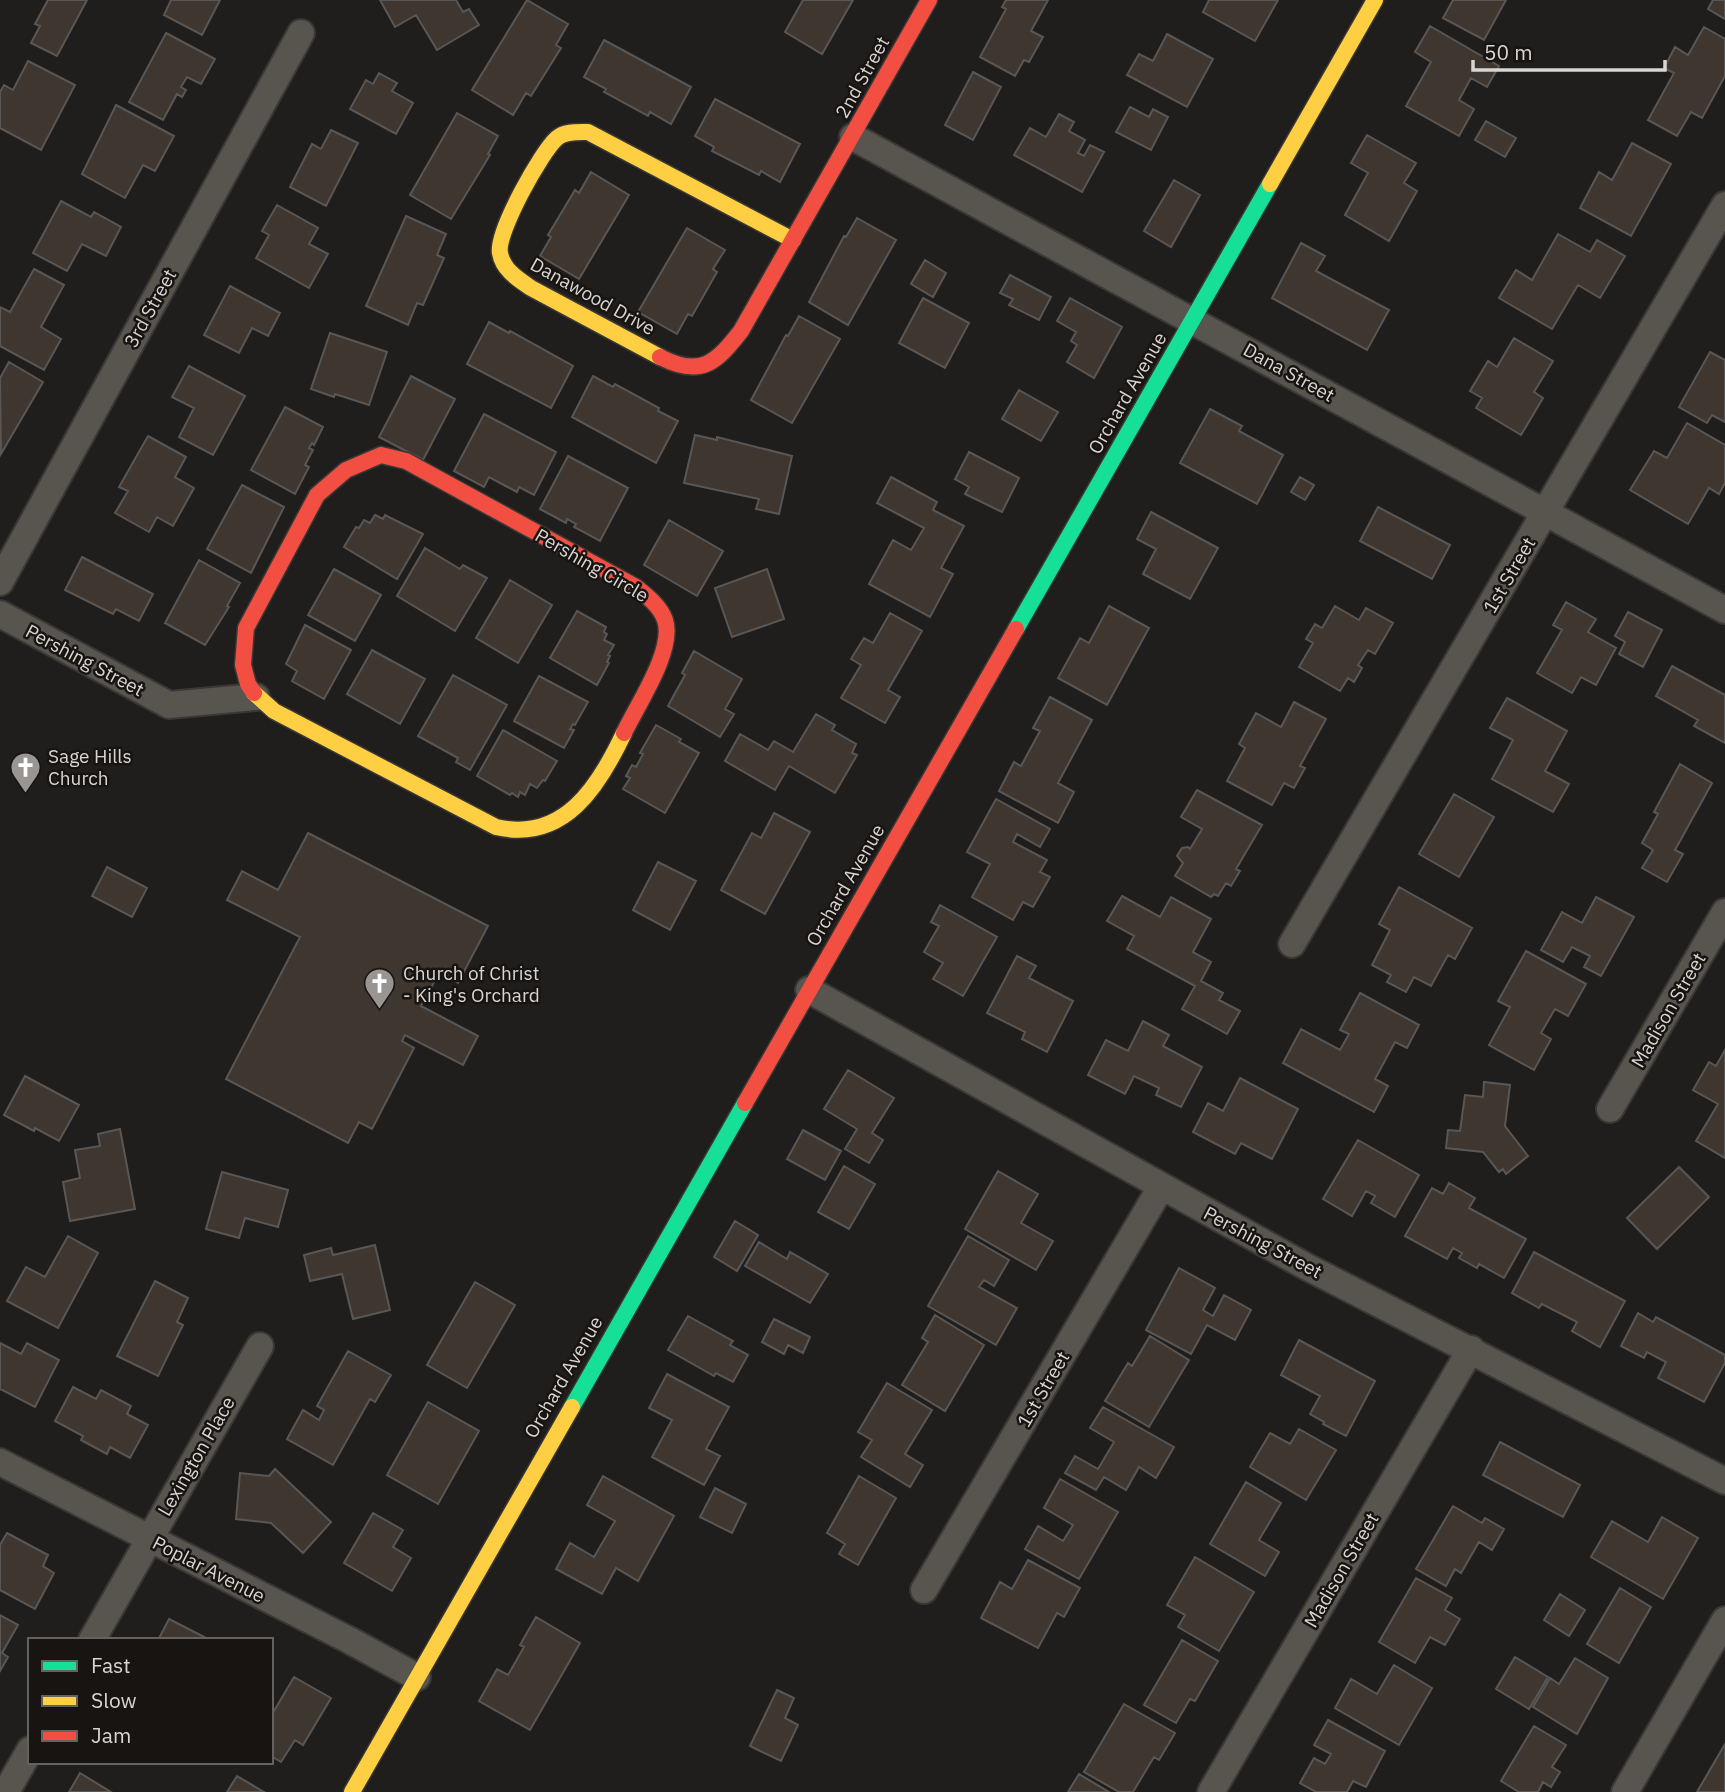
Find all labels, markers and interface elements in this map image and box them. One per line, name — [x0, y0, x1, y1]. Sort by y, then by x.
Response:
scale bar — [1473, 28, 1666, 72]
street label: 2nd Street — [830, 32, 894, 122]
text: 50 m — [1484, 38, 1533, 66]
street label: Danawood Drive — [526, 252, 660, 340]
street label: 3rd Street — [119, 265, 181, 351]
street label: Orchard Avenue — [1082, 328, 1172, 458]
street label: Dana Street — [1239, 337, 1339, 407]
street label: Pershing Circle — [531, 523, 653, 607]
street label: 1st Street — [1478, 533, 1540, 617]
street label: Pershing Street — [22, 619, 148, 701]
place label: Sage Hills Church — [48, 744, 132, 790]
church icon: Sage Hills Church — [8, 750, 42, 794]
street label: Orchard Avenue — [800, 820, 890, 950]
street label: Madison Street — [1625, 948, 1711, 1072]
place label: Church of Christ - King's Orchard — [403, 961, 540, 1007]
church icon: Church of Christ - King's Orchard — [363, 967, 397, 1011]
street label: Pershing Street — [1200, 1201, 1326, 1283]
street label: Orchard Avenue — [518, 1312, 608, 1442]
street label: 1st Street — [1012, 1347, 1074, 1431]
street label: Lexington Place — [152, 1392, 240, 1520]
street label: Madison Street — [1298, 1508, 1384, 1632]
street label: Poplar Avenue — [149, 1530, 269, 1608]
legend — [28, 1638, 273, 1764]
text: Fast — [91, 1651, 131, 1679]
text: Slow — [91, 1686, 137, 1714]
text: Jam — [91, 1721, 131, 1749]

